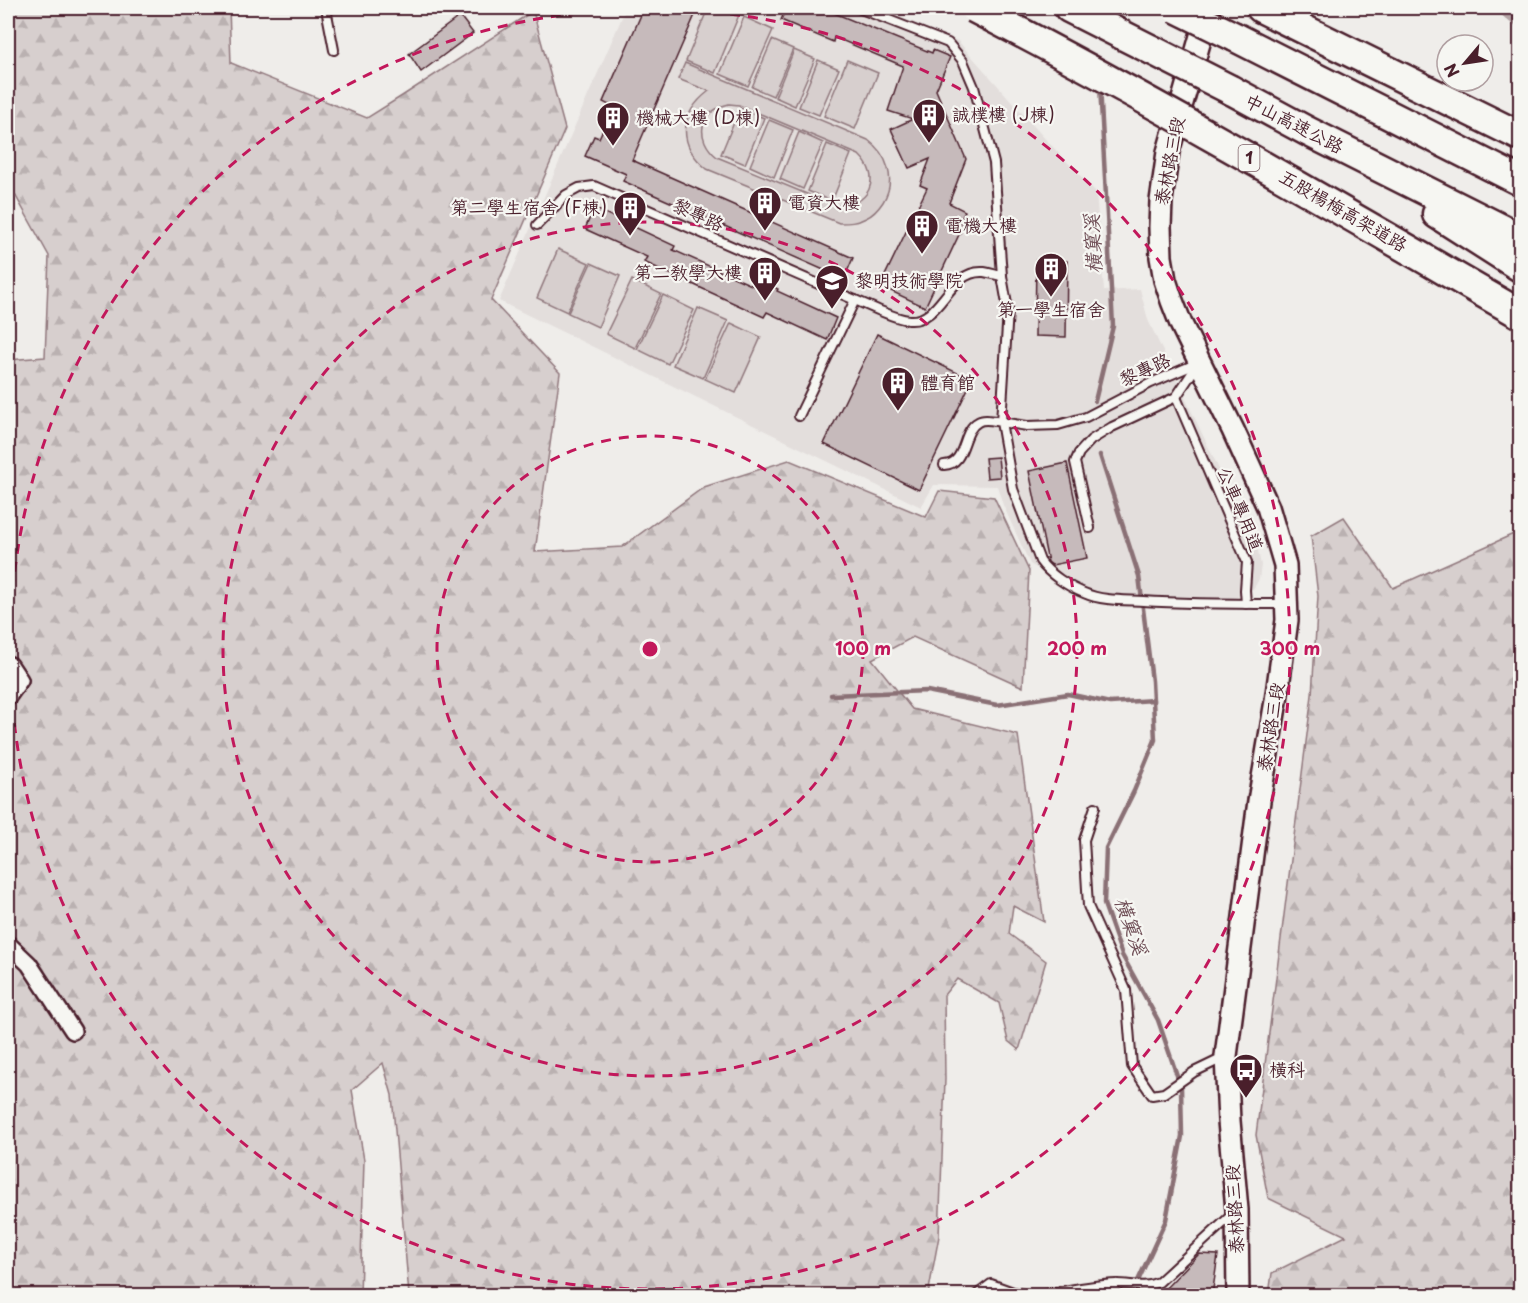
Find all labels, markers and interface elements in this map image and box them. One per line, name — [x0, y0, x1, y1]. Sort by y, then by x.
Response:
north arrow — [1435, 33, 1495, 93]
text: N — [1437, 59, 1465, 82]
street label: 中山高速公路 — [1240, 86, 1349, 159]
building icon: 誠樸樓 (J棟) — [911, 97, 947, 144]
building icon: 機械大樓 (D棟) — [595, 100, 631, 147]
place label: 誠樸樓 (J棟) — [952, 100, 1055, 127]
place label: 機械大樓 (D棟) — [636, 103, 760, 130]
street label: 泰林路三段 — [1147, 114, 1190, 207]
road number: 1 — [1238, 145, 1260, 171]
street label: 五股楊梅高架道路 — [1275, 162, 1413, 257]
building icon: 電資大樓 — [747, 185, 783, 232]
place label: 電資大樓 — [788, 188, 860, 215]
building icon: 第二學生宿舍 (F棟) — [612, 190, 648, 237]
street label: 黎專路 — [668, 190, 729, 237]
place label: 第二學生宿舍 (F棟) — [451, 193, 607, 220]
building icon: 電機大樓 — [904, 208, 940, 255]
place label: 電機大樓 — [945, 211, 1017, 238]
water label: 橫窠溪 — [1075, 212, 1109, 275]
building icon: 第一學生宿舍 — [1033, 251, 1069, 298]
building icon: 第二教學大樓 — [747, 255, 783, 302]
place label: 第二教學大樓 — [634, 258, 742, 285]
school or university icon: 黎明技術學院 — [814, 263, 850, 310]
place label: 黎明技術學院 — [855, 266, 963, 293]
place label: 第一學生宿舍 — [997, 295, 1105, 322]
street label: 黎專路 — [1114, 345, 1175, 392]
building icon: 體育館 — [880, 365, 916, 412]
place label: 體育館 — [921, 368, 975, 395]
street label: 公車專用道 — [1211, 462, 1271, 555]
text: 100 m — [835, 634, 891, 661]
text: 200 m — [1047, 634, 1107, 661]
text: 300 m — [1260, 634, 1320, 661]
centre of rings — [640, 639, 660, 659]
street label: 泰林路三段 — [1249, 680, 1290, 773]
water label: 橫窠溪 — [1108, 892, 1156, 960]
bus stop icon: 橫科 — [1228, 1052, 1264, 1099]
place label: 橫科 — [1269, 1055, 1305, 1082]
street label: 泰林路三段 — [1218, 1163, 1249, 1255]

